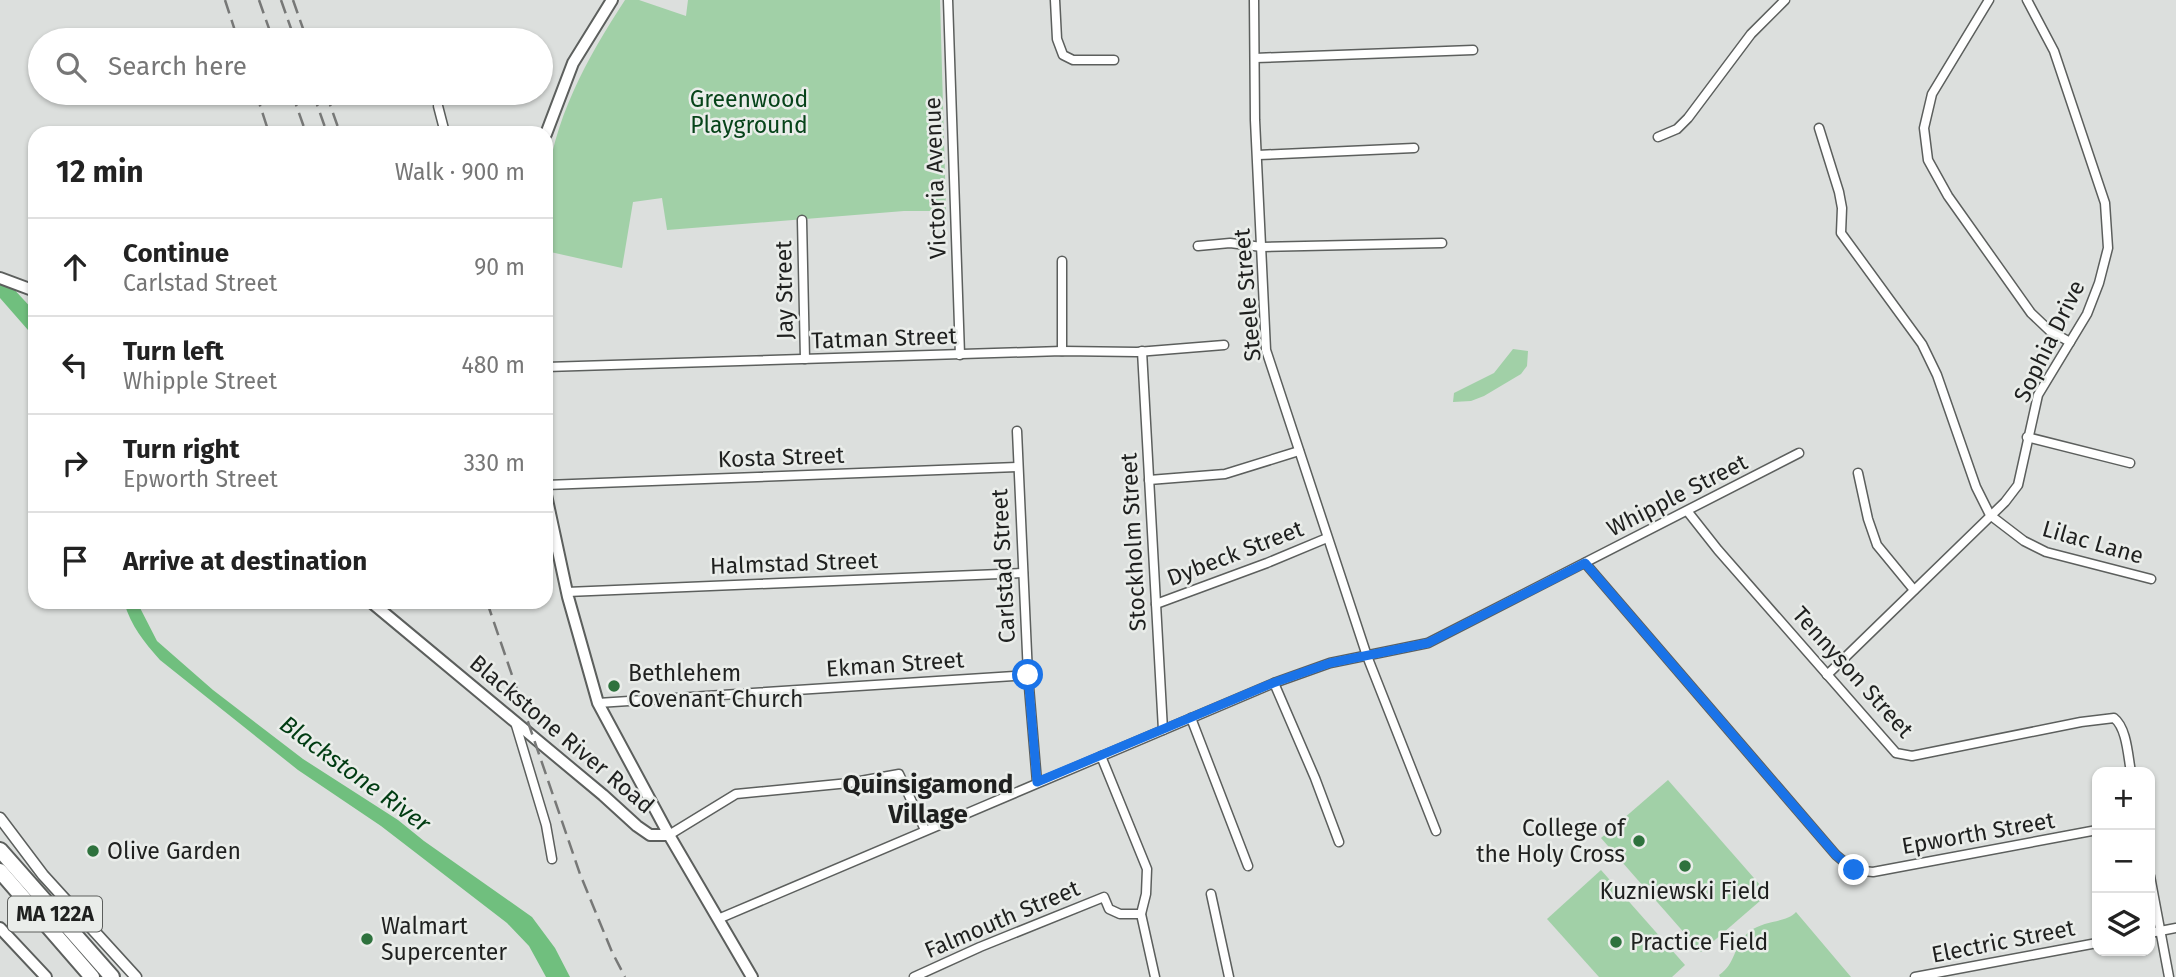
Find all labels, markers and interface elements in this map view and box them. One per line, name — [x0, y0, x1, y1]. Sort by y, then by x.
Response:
search box — [28, 28, 553, 105]
icon: search — [52, 48, 90, 86]
text: Search here — [108, 51, 247, 82]
park label: Greenwood Playground — [690, 85, 808, 139]
street label: Victoria Avenue — [918, 97, 952, 259]
text: 12 min — [56, 154, 144, 190]
text: Walk · 900 m — [395, 158, 525, 186]
street label: Steele Street — [1227, 227, 1267, 363]
text: Continue — [123, 238, 229, 269]
street label: Jay Street — [769, 240, 799, 340]
icon: ahead — [56, 248, 94, 286]
text: 90 m — [474, 253, 525, 281]
text: Carlstad Street — [123, 269, 277, 297]
street label: Sophia Drive — [2007, 275, 2091, 407]
street label: Tatman Street — [811, 321, 958, 355]
text: Turn left — [123, 336, 224, 367]
icon: left — [56, 346, 94, 384]
text: 480 m — [461, 351, 525, 379]
text: Whipple Street — [123, 367, 277, 395]
text: Turn right — [123, 434, 240, 465]
street label: Kosta Street — [717, 441, 845, 473]
icon: right — [56, 444, 94, 482]
street label: Whipple Street — [1602, 447, 1753, 542]
text: 330 m — [463, 449, 525, 477]
street label: Stockholm Street — [1114, 451, 1152, 632]
text: Epworth Street — [123, 465, 278, 493]
street label: Carlstad Street — [985, 487, 1021, 644]
street label: Dybeck Street — [1163, 514, 1308, 592]
street label: Lilac Lane — [2039, 514, 2147, 570]
icon: arrive — [56, 542, 94, 580]
text: Arrive at destination — [123, 546, 367, 577]
street label: Halmstad Street — [710, 546, 879, 580]
street label: Tennyson Street — [1787, 600, 1920, 744]
street label: Ekman Street — [825, 645, 966, 683]
street label: Blackstone River Road — [464, 649, 660, 819]
place label: Bethlehem Covenant Church — [628, 659, 804, 713]
route start — [1012, 659, 1043, 690]
marker: Bethlehem Covenant Church — [606, 678, 622, 694]
water label: Blackstone River — [274, 710, 436, 838]
map controls — [2092, 767, 2155, 956]
button: + — [2092, 767, 2155, 830]
district label: Quinsigamond Village — [843, 769, 1013, 830]
street label: Epworth Street — [1899, 806, 2057, 860]
place label: College of the Holy Cross — [1476, 814, 1627, 868]
button: − — [2092, 830, 2155, 893]
marker: College of the Holy Cross — [1631, 833, 1647, 849]
place label: Olive Garden — [107, 837, 241, 865]
marker: Olive Garden — [85, 843, 101, 859]
route end — [1838, 854, 1869, 885]
marker: Kuzniewski Field — [1677, 858, 1693, 874]
street label: Falmouth Street — [920, 873, 1084, 964]
place label: Kuzniewski Field — [1600, 877, 1770, 905]
button: layers — [2092, 893, 2155, 956]
road number: MA 122A — [8, 897, 102, 932]
place label: Walmart Supercenter — [381, 912, 507, 966]
street label: Electric Street — [1929, 913, 2078, 969]
place label: Practice Field — [1630, 928, 1768, 956]
marker: Walmart Supercenter — [359, 931, 375, 947]
marker: Practice Field — [1608, 934, 1624, 950]

